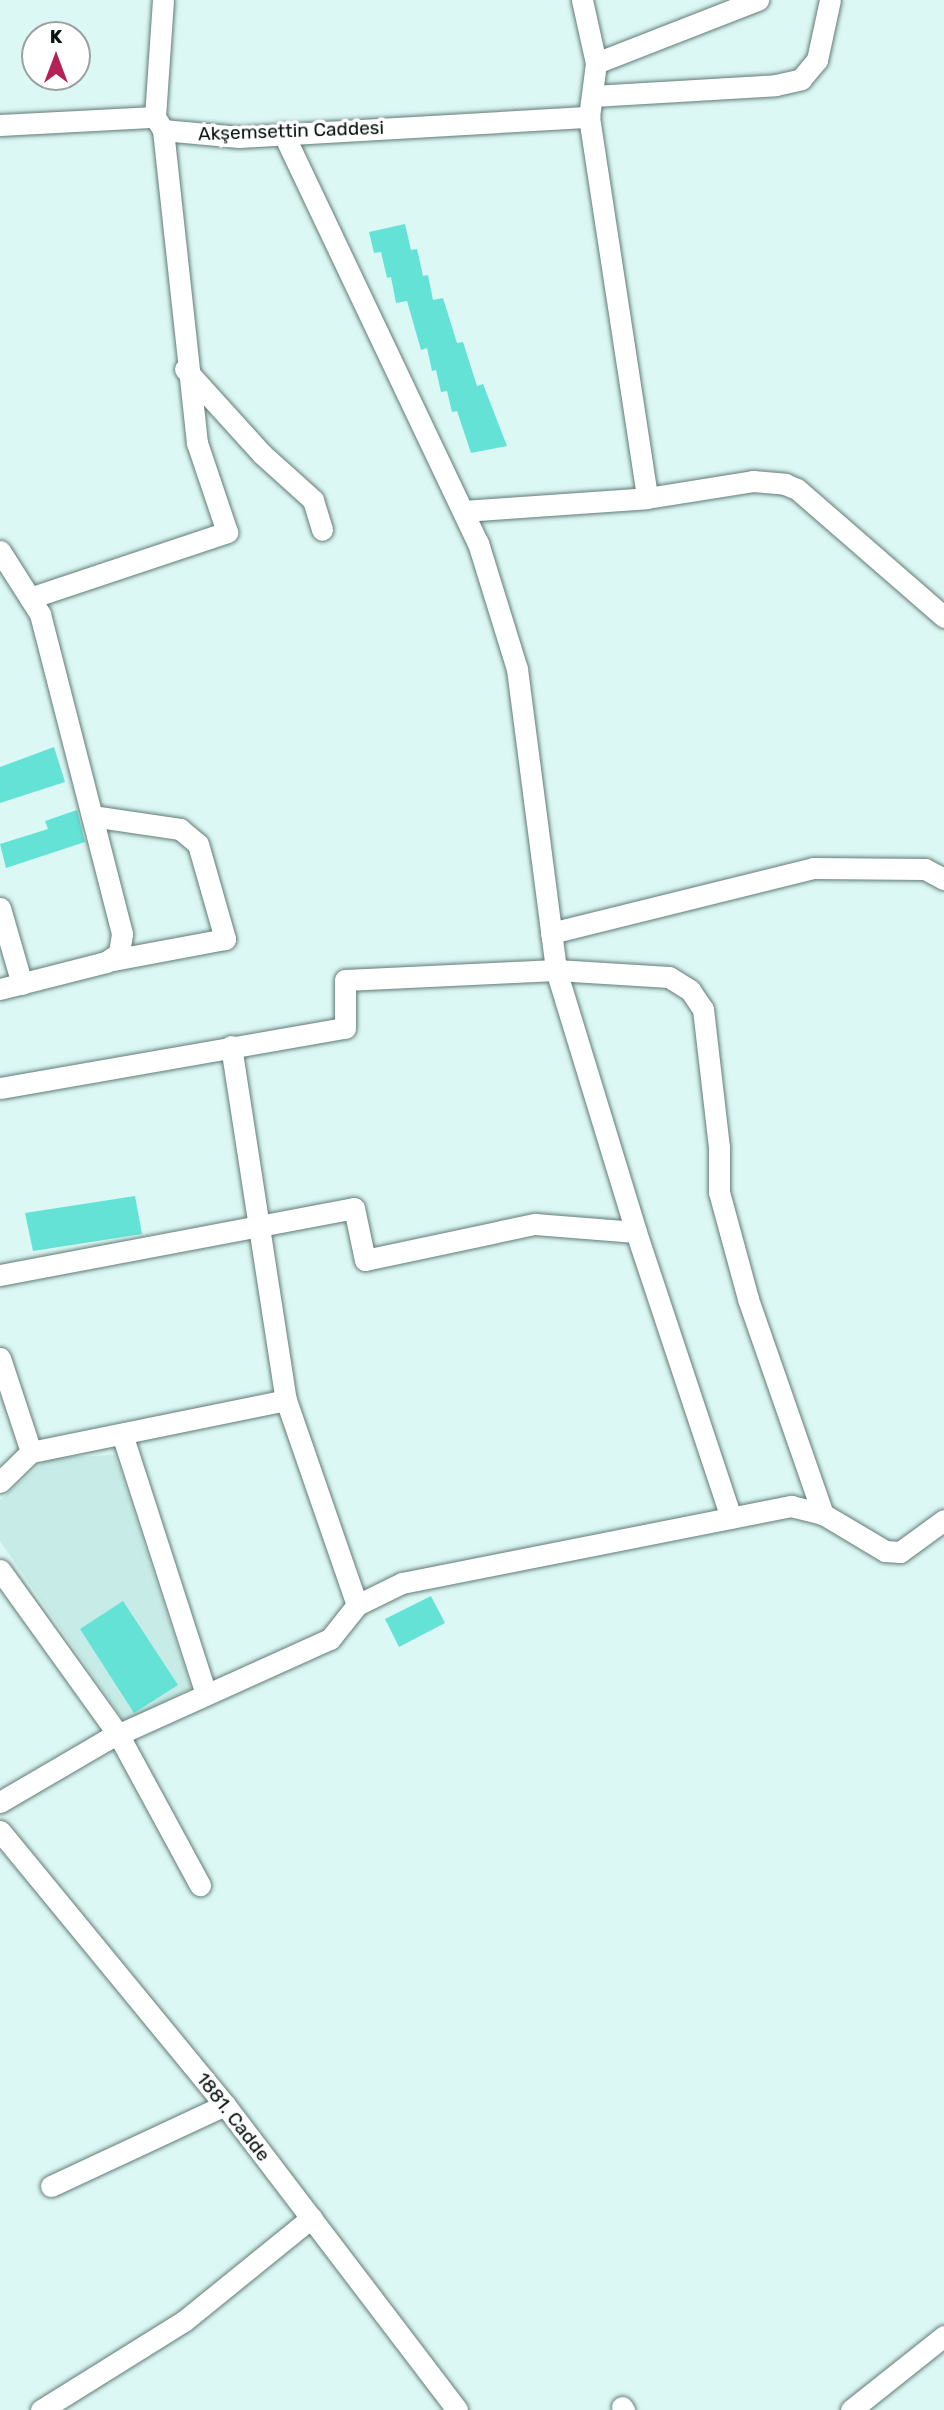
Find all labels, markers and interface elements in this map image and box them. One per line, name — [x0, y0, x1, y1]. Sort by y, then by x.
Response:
north arrow — [21, 21, 91, 91]
text: K — [50, 25, 62, 48]
street label: Akşemsettin Caddesi — [198, 116, 384, 146]
street label: 1881. Cadde — [191, 2068, 275, 2166]

